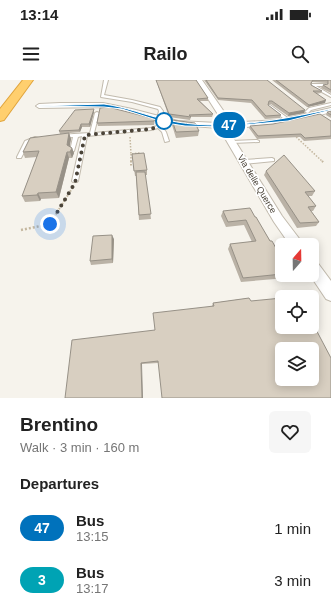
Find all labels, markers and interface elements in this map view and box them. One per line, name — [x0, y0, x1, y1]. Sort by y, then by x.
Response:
text: 13:14 — [20, 6, 58, 23]
icon: menu — [20, 43, 42, 65]
icon: search — [289, 43, 311, 65]
text: Railo — [143, 44, 188, 64]
unlabelled marker — [155, 112, 173, 130]
line badge: 47 — [211, 112, 247, 138]
text: 47 — [221, 117, 237, 133]
street label: Via delle Querce — [236, 153, 278, 215]
your location — [40, 214, 60, 234]
north arrow — [275, 238, 319, 282]
map controls — [275, 238, 319, 386]
button: locate — [275, 290, 319, 334]
button: layers — [275, 342, 319, 386]
button: heart — [269, 411, 311, 453]
text: Brentino — [20, 414, 98, 435]
text: Walk · 3 min · 160 m — [20, 440, 139, 455]
text: Departures — [20, 475, 99, 492]
text: Bus — [76, 512, 104, 529]
text: 47 — [34, 520, 50, 536]
text: 1 min — [274, 520, 311, 537]
text: 13:15 — [76, 529, 109, 544]
text: Bus — [76, 564, 104, 581]
text: 3 — [38, 572, 46, 588]
text: 3 min — [274, 572, 311, 589]
text: 13:17 — [76, 581, 109, 596]

